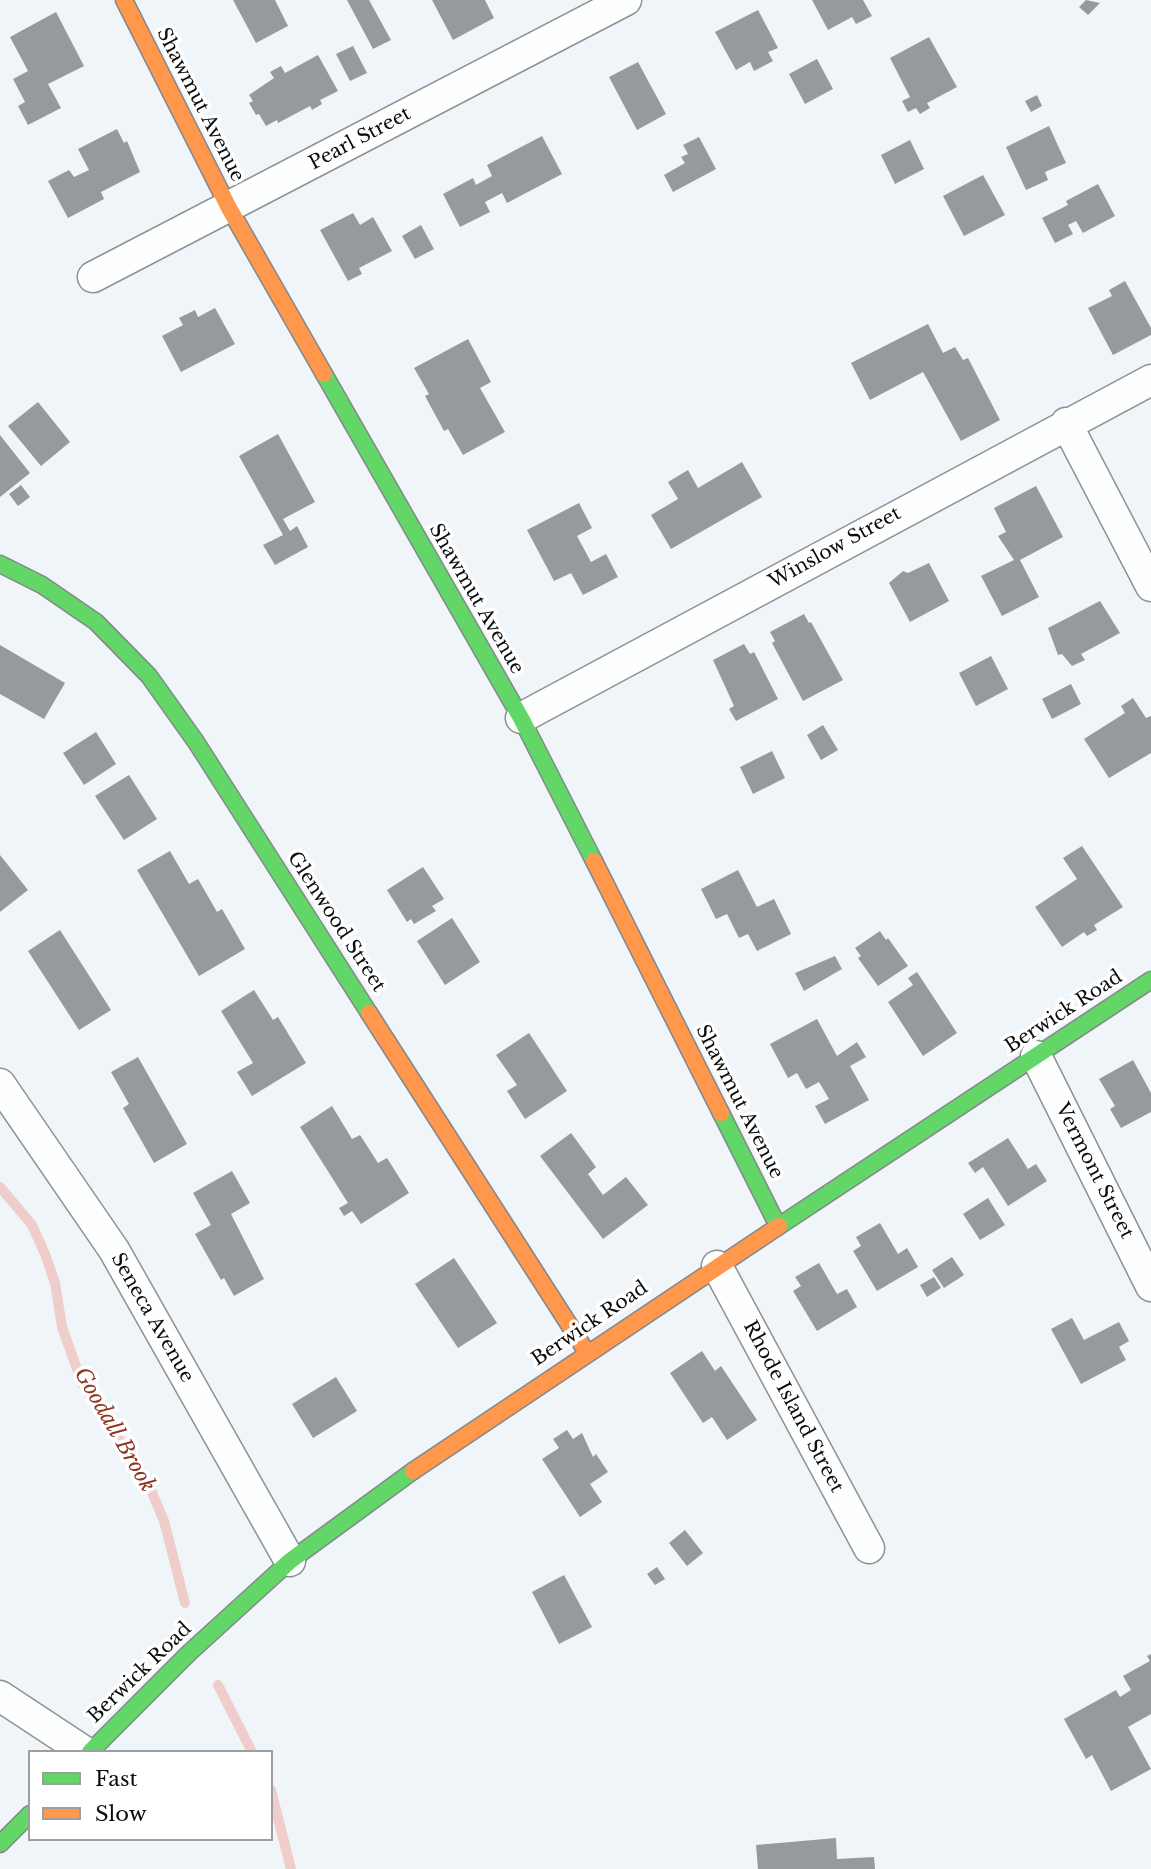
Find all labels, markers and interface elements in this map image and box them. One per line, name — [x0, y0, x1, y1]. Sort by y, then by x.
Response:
street label: Shawmut Avenue — [151, 24, 249, 186]
street label: Pearl Street — [305, 103, 415, 175]
street label: Winslow Street — [765, 502, 905, 594]
street label: Shawmut Avenue — [424, 520, 528, 678]
street label: Glenwood Street — [282, 848, 390, 996]
street label: Berwick Road — [1001, 966, 1127, 1058]
street label: Shawmut Avenue — [690, 1021, 788, 1183]
street label: Vermont Street — [1050, 1099, 1138, 1243]
street label: Seneca Avenue — [106, 1249, 198, 1387]
street label: Berwick Road — [528, 1277, 652, 1371]
street label: Rhode Island Street — [738, 1317, 848, 1497]
water label: Goodall Brook — [68, 1363, 160, 1497]
street label: Berwick Road — [83, 1618, 197, 1728]
legend — [28, 1750, 273, 1841]
text: Fast — [95, 1766, 137, 1792]
text: Slow — [95, 1801, 147, 1827]

